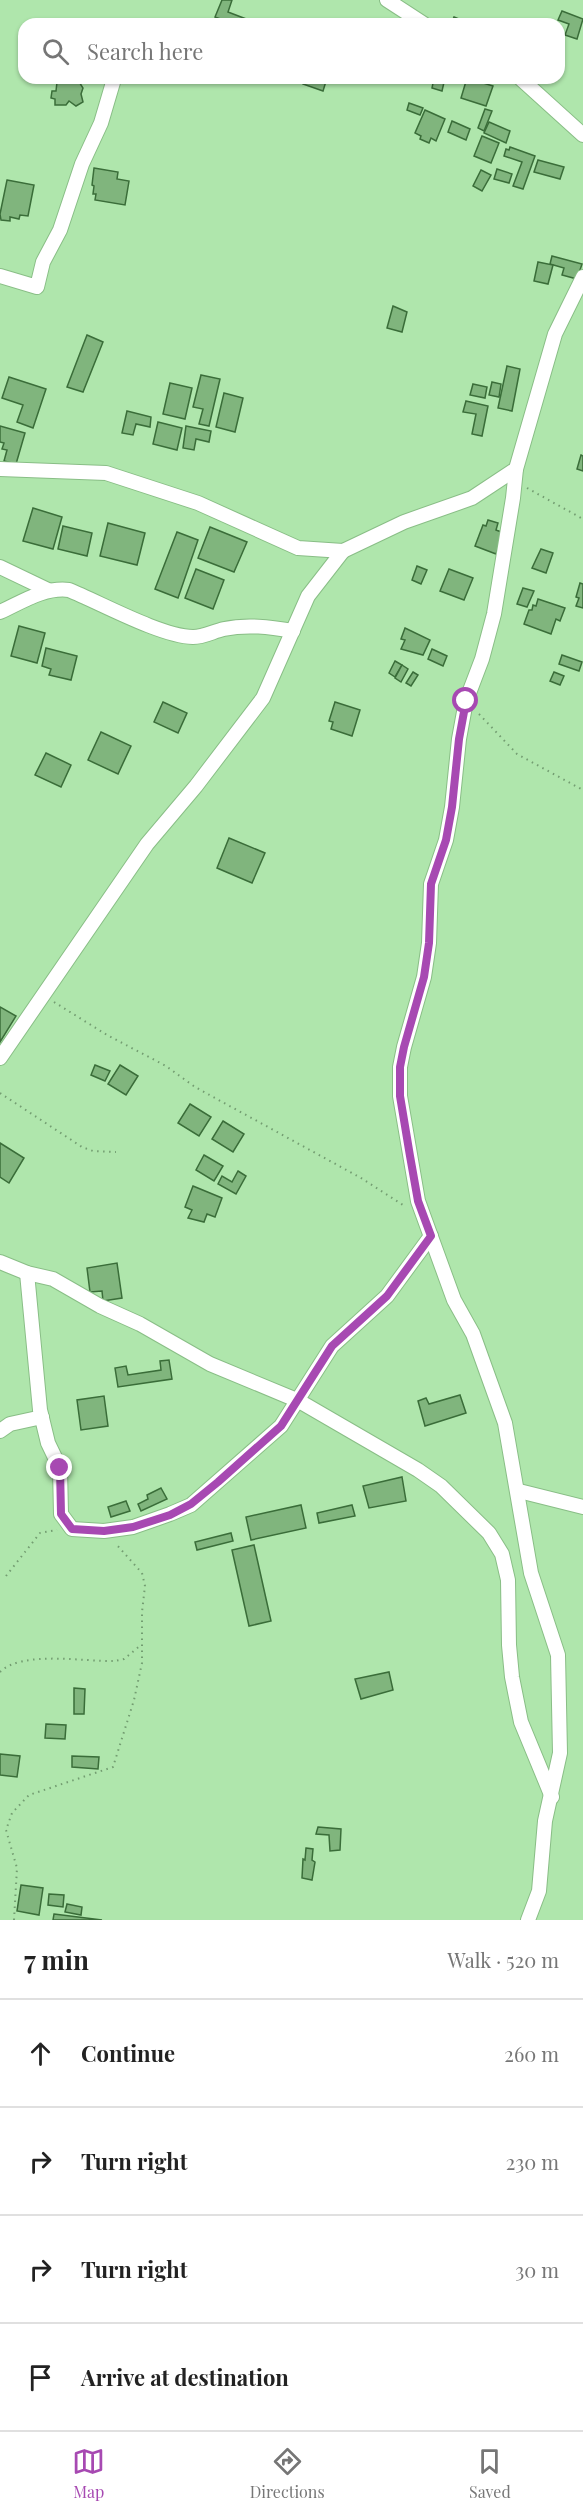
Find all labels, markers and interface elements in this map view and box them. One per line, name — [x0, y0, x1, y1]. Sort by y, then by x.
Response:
search box — [18, 18, 565, 84]
icon: search — [39, 35, 72, 68]
text: Search here — [87, 36, 203, 66]
route start — [452, 687, 478, 713]
route end — [46, 1454, 72, 1480]
text: 7 min — [24, 1942, 89, 1977]
text: Walk · 520 m — [448, 1946, 559, 1973]
icon: ahead — [24, 2037, 57, 2070]
text: Continue — [81, 2038, 175, 2068]
text: 260 m — [504, 2040, 559, 2067]
icon: right — [24, 2145, 57, 2178]
text: Turn right — [81, 2146, 187, 2176]
text: 230 m — [506, 2148, 559, 2175]
icon: right — [24, 2253, 57, 2286]
text: Turn right — [81, 2254, 187, 2284]
text: 30 m — [515, 2256, 559, 2283]
icon: arrive — [24, 2361, 57, 2394]
text: Arrive at destination — [81, 2362, 289, 2392]
tab: Map — [72, 2445, 105, 2502]
tab: Directions — [250, 2445, 325, 2502]
tab: Saved — [469, 2445, 511, 2502]

